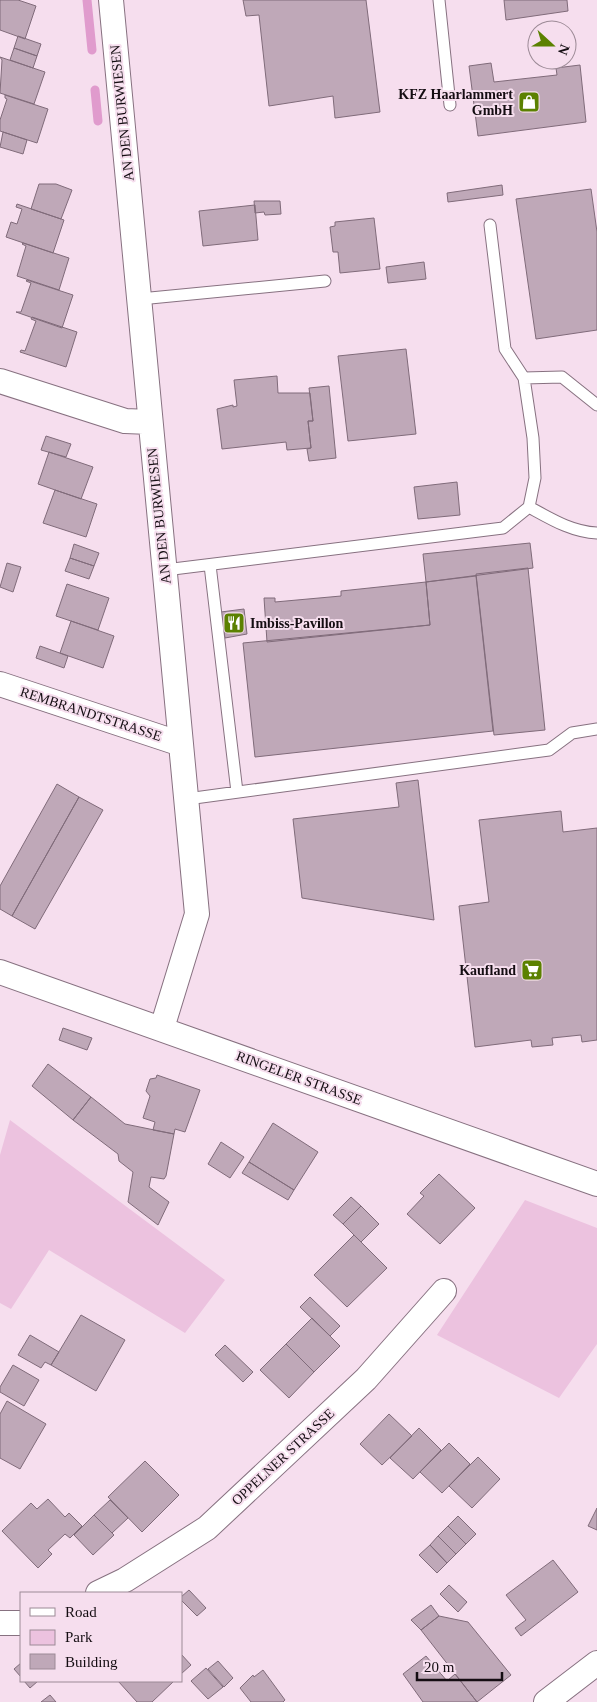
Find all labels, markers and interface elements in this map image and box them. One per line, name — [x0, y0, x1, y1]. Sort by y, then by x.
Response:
north arrow — [527, 20, 577, 70]
text: N — [555, 42, 572, 57]
street label: AN DEN BURWIESEN — [107, 44, 137, 182]
place label: KFZ Haarlammert GmbH — [398, 87, 513, 118]
shop icon: KFZ Haarlammert GmbH — [517, 90, 541, 114]
street label: AN DEN BURWIESEN — [144, 447, 174, 585]
restaurant icon: Imbiss-Pavillon — [222, 611, 246, 635]
place label: Imbiss-Pavillon — [250, 616, 344, 631]
street label: REMBRANDTSTRASSE — [18, 684, 164, 744]
supermarket icon: Kaufland — [520, 958, 544, 982]
place label: Kaufland — [459, 963, 516, 978]
street label: RINGELER STRASSE — [234, 1048, 364, 1108]
street label: OPPELNER STRASSE — [229, 1406, 337, 1508]
legend — [20, 1592, 182, 1682]
text: Road — [65, 1604, 97, 1620]
text: Park — [65, 1629, 93, 1645]
scale bar — [417, 1650, 502, 1682]
text: Building — [65, 1654, 118, 1670]
text: 20 m — [424, 1659, 455, 1675]

